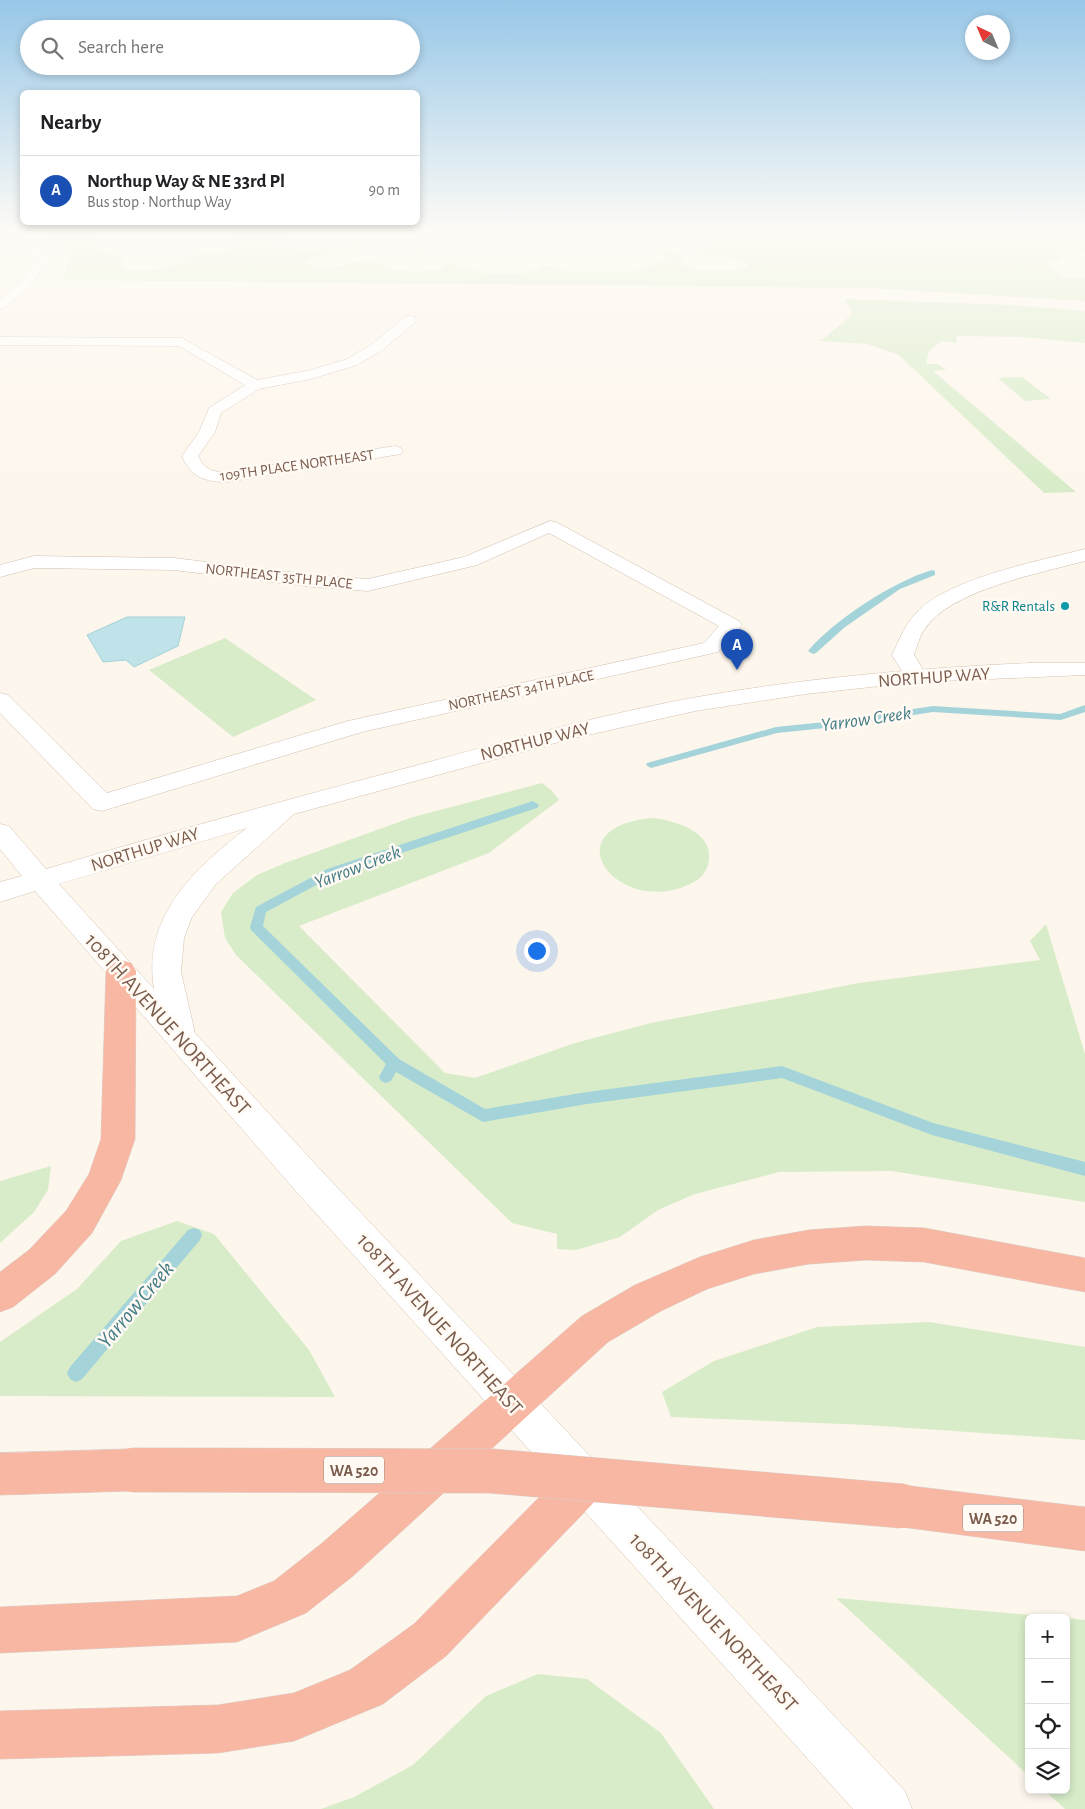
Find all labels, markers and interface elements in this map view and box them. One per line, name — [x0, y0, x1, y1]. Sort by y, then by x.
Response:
north arrow — [965, 15, 1010, 60]
search box — [20, 20, 420, 75]
icon: search — [38, 34, 66, 62]
text: Search here — [78, 38, 164, 57]
text: Nearby — [40, 112, 101, 133]
text: Northup Way & NE 33rd Pl — [87, 172, 285, 191]
text: A — [51, 182, 61, 198]
text: 90 m — [369, 182, 400, 198]
text: Bus stop · Northup Way — [87, 194, 231, 210]
street label: 109TH PLACE NORTHEAST — [219, 447, 376, 484]
street label: NORTHEAST 35TH PLACE — [205, 561, 353, 592]
place label: R&R Rentals — [982, 599, 1055, 614]
marker: R&R Rentals — [1059, 600, 1071, 612]
pin: A — [721, 629, 753, 670]
street label: NORTHUP WAY — [877, 665, 991, 691]
street label: NORTHEAST 34TH PLACE — [447, 668, 595, 713]
water label: Yarrow Creek — [820, 704, 913, 735]
street label: NORTHUP WAY — [479, 720, 592, 764]
street label: NORTHUP WAY — [89, 825, 202, 875]
water label: Yarrow Creek — [312, 842, 404, 893]
street label: 108TH AVENUE NORTHEAST — [81, 930, 254, 1119]
your location — [524, 938, 550, 964]
street label: 108TH AVENUE NORTHEAST — [353, 1230, 526, 1419]
water label: Yarrow Creek — [94, 1257, 178, 1352]
road number: WA 520 — [324, 1456, 384, 1484]
road number: WA 520 — [963, 1505, 1023, 1532]
street label: 108TH AVENUE NORTHEAST — [625, 1529, 802, 1716]
map controls — [1025, 1614, 1070, 1794]
button: + — [1025, 1614, 1070, 1659]
button: − — [1025, 1659, 1070, 1704]
button: locate — [1025, 1704, 1070, 1749]
button: layers — [1025, 1749, 1070, 1794]

